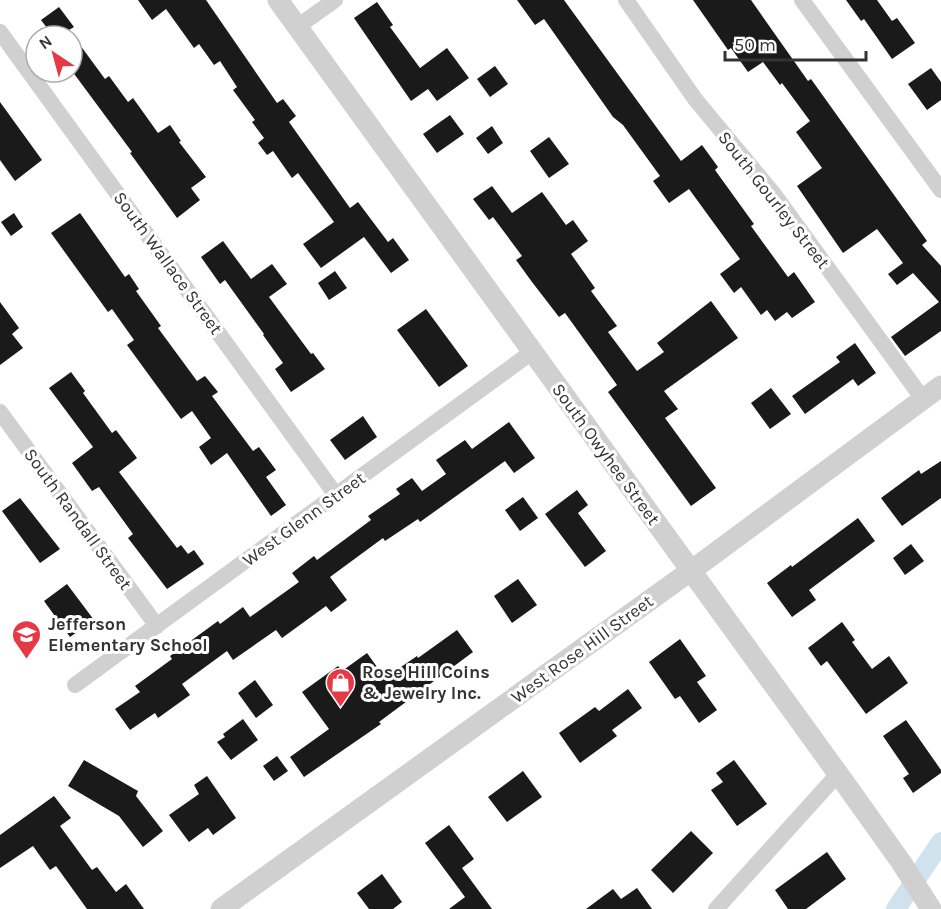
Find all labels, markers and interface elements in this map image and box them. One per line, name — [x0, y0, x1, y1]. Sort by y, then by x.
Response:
north arrow — [24, 24, 84, 84]
scale bar — [725, 24, 866, 62]
text: N — [35, 31, 56, 53]
text: 50 m — [734, 34, 776, 56]
street label: South Gourley Street — [713, 127, 835, 273]
street label: South Wallace Street — [109, 187, 227, 339]
street label: South Owyhee Street — [547, 379, 665, 529]
street label: South Randall Street — [19, 444, 137, 594]
street label: West Glenn Street — [238, 467, 370, 571]
street label: West Rose Hill Street — [507, 590, 658, 708]
place label: Jefferson Elementary School — [48, 613, 208, 656]
school or university icon: Jefferson Elementary School — [11, 618, 43, 660]
place label: Rose Hill Coins & Jewelry Inc. — [362, 661, 490, 704]
shop icon: Rose Hill Coins & Jewelry Inc. — [325, 666, 357, 708]

